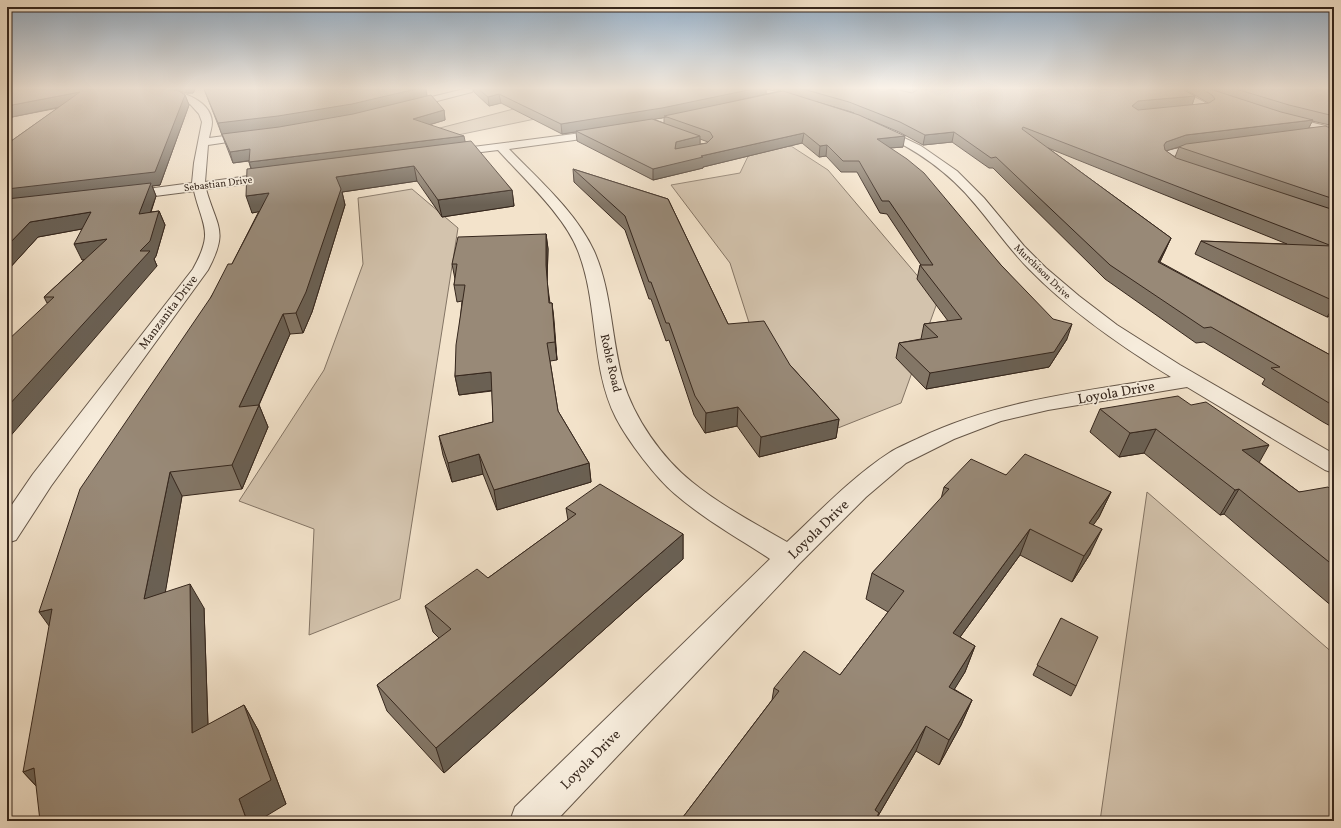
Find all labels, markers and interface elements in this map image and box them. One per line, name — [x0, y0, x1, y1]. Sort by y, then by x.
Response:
street label: Sebastian Drive — [183, 173, 253, 195]
street label: Murchison Drive — [1011, 241, 1074, 303]
street label: Manzanita Drive — [136, 272, 202, 353]
street label: Roble Road — [596, 332, 625, 394]
street label: Loyola Drive — [1076, 377, 1157, 410]
street label: Loyola Drive — [784, 496, 854, 564]
street label: Loyola Drive — [557, 725, 626, 794]

